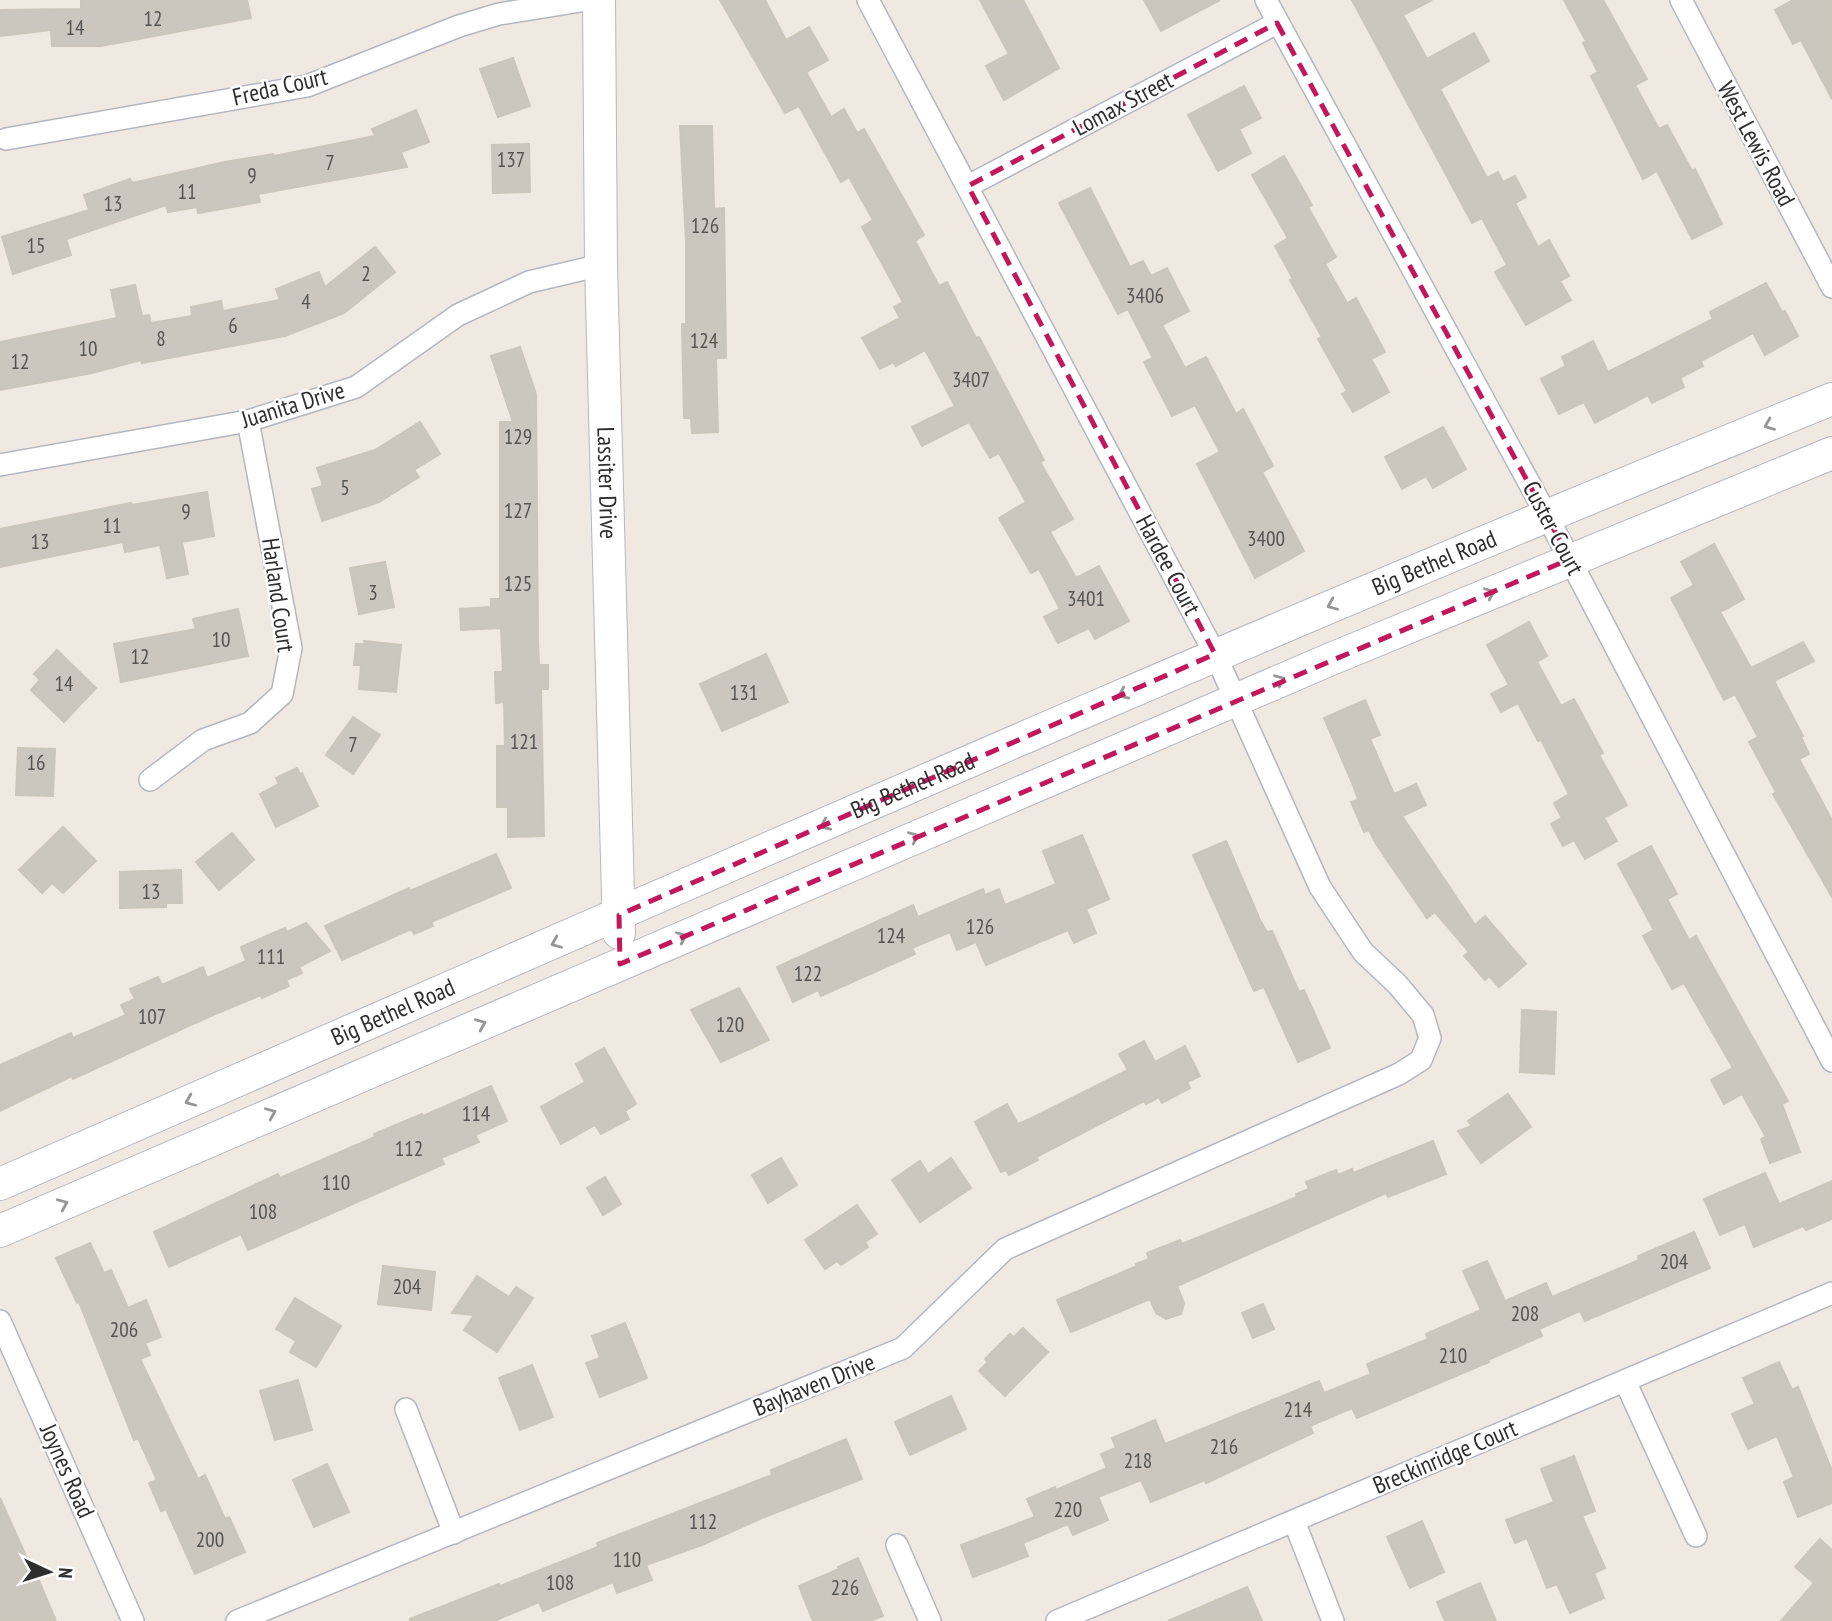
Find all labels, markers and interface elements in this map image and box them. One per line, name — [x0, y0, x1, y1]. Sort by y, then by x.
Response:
house number: 12 — [144, 5, 162, 32]
house number: 14 — [66, 14, 85, 41]
street label: Freda Court — [229, 60, 331, 112]
street label: Lomax Street — [1068, 64, 1178, 143]
street label: West Lewis Road — [1711, 76, 1802, 212]
house number: 137 — [497, 146, 525, 173]
house number: 7 — [325, 149, 335, 176]
house number: 9 — [247, 162, 257, 189]
house number: 11 — [178, 178, 196, 205]
house number: 13 — [104, 190, 122, 217]
house number: 126 — [691, 212, 719, 239]
house number: 15 — [27, 232, 45, 259]
house number: 2 — [361, 260, 371, 287]
house number: 3406 — [1126, 282, 1164, 309]
house number: 4 — [301, 288, 311, 315]
house number: 6 — [228, 312, 238, 339]
house number: 8 — [156, 325, 166, 352]
house number: 124 — [690, 327, 719, 354]
house number: 10 — [79, 335, 97, 362]
house number: 12 — [11, 348, 29, 375]
house number: 3407 — [952, 366, 990, 393]
street label: Juanita Drive — [236, 374, 348, 435]
one-way arrow — [1763, 417, 1776, 431]
house number: 129 — [504, 423, 532, 450]
street label: Lassiter Drive — [590, 426, 624, 539]
house number: 5 — [340, 474, 350, 501]
street label: Custer Court — [1516, 475, 1591, 580]
house number: 127 — [504, 497, 532, 524]
house number: 9 — [181, 498, 191, 525]
street label: Hardee Court — [1129, 509, 1208, 621]
house number: 11 — [103, 512, 121, 539]
street label: Big Bethel Road — [1367, 523, 1501, 602]
house number: 3400 — [1247, 525, 1285, 552]
house number: 13 — [31, 528, 49, 555]
street label: Harland Court — [255, 536, 302, 654]
house number: 125 — [504, 570, 532, 597]
house number: 3 — [368, 579, 378, 606]
house number: 3401 — [1067, 585, 1105, 612]
one-way arrow — [1484, 587, 1496, 601]
one-way arrow — [1326, 597, 1339, 611]
house number: 10 — [212, 626, 230, 653]
house number: 12 — [131, 643, 149, 670]
house number: 14 — [55, 670, 74, 697]
one-way arrow — [1273, 674, 1286, 688]
house number: 131 — [730, 679, 758, 706]
one-way arrow — [1117, 686, 1129, 700]
house number: 121 — [510, 728, 538, 755]
house number: 7 — [348, 731, 358, 758]
street label: Big Bethel Road — [846, 745, 979, 826]
house number: 16 — [27, 749, 45, 776]
one-way arrow — [819, 817, 832, 831]
one-way arrow — [906, 831, 919, 845]
house number: 13 — [142, 878, 160, 905]
house number: 126 — [966, 913, 994, 940]
house number: 124 — [877, 922, 906, 949]
one-way arrow — [675, 931, 687, 945]
one-way arrow — [551, 934, 563, 948]
house number: 111 — [257, 943, 285, 970]
house number: 122 — [794, 960, 822, 987]
street label: Big Bethel Road — [326, 971, 460, 1053]
house number: 107 — [138, 1003, 166, 1030]
house number: 120 — [716, 1011, 744, 1038]
one-way arrow — [474, 1018, 486, 1032]
one-way arrow — [185, 1093, 197, 1107]
house number: 114 — [462, 1100, 491, 1127]
one-way arrow — [264, 1107, 277, 1121]
house number: 112 — [395, 1135, 423, 1162]
house number: 110 — [322, 1169, 350, 1196]
one-way arrow — [56, 1198, 68, 1212]
house number: 108 — [249, 1198, 277, 1225]
house number: 204 — [1660, 1248, 1689, 1275]
house number: 204 — [393, 1273, 422, 1300]
house number: 208 — [1511, 1300, 1539, 1327]
house number: 206 — [110, 1316, 138, 1343]
house number: 210 — [1439, 1342, 1467, 1369]
street label: Bayhaven Drive — [748, 1346, 879, 1423]
house number: 214 — [1284, 1396, 1313, 1423]
street label: Breckinridge Court — [1368, 1412, 1522, 1501]
street label: Joynes Road — [33, 1418, 102, 1523]
house number: 216 — [1210, 1433, 1238, 1460]
house number: 218 — [1124, 1447, 1152, 1474]
house number: 220 — [1054, 1496, 1082, 1523]
house number: 112 — [689, 1508, 717, 1535]
house number: 200 — [196, 1526, 224, 1553]
north arrow — [14, 1537, 84, 1607]
house number: 110 — [613, 1546, 641, 1573]
text: N — [54, 1567, 78, 1579]
house number: 108 — [546, 1569, 574, 1596]
house number: 226 — [831, 1574, 859, 1601]

